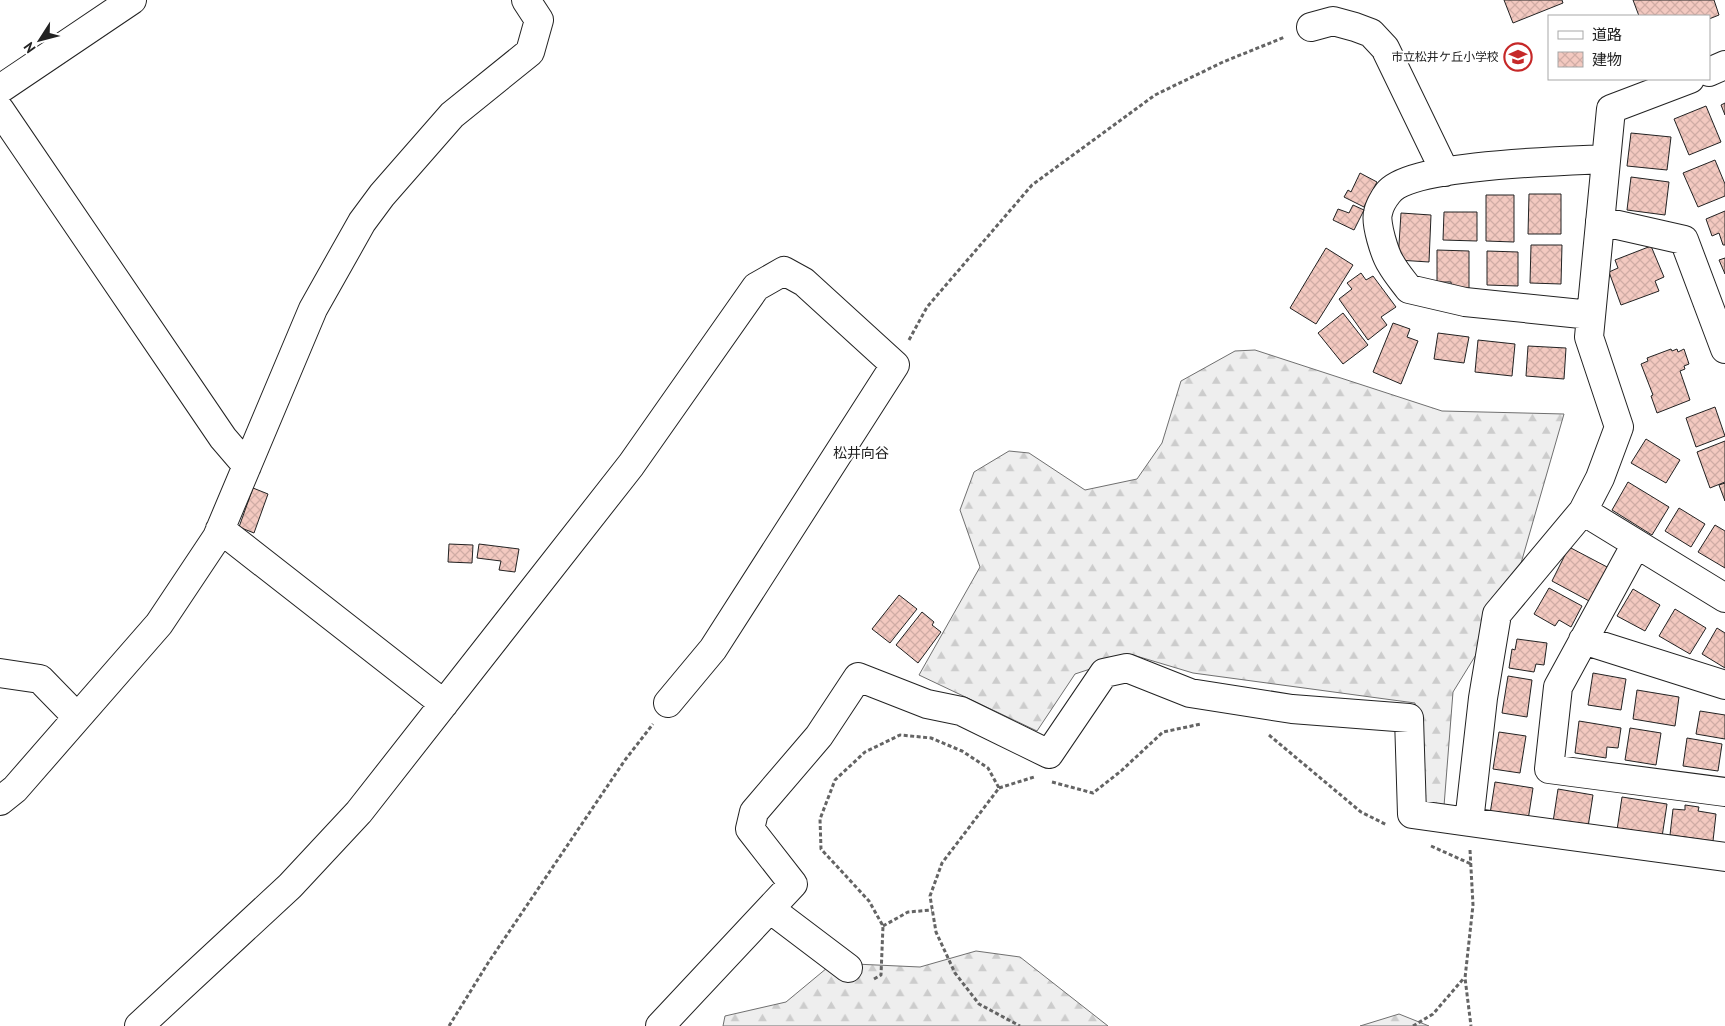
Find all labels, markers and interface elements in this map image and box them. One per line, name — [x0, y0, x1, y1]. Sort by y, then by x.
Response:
north arrow — [15, 15, 65, 65]
legend — [1548, 15, 1710, 80]
text: 道路 — [1592, 25, 1622, 44]
text: N — [19, 39, 39, 57]
school or university icon: 市立松井ケ丘小学校 — [1503, 42, 1533, 72]
place label: 市立松井ケ丘小学校 — [1391, 49, 1499, 64]
text: 建物 — [1592, 50, 1622, 69]
district label: 松井向谷 — [833, 444, 889, 462]

